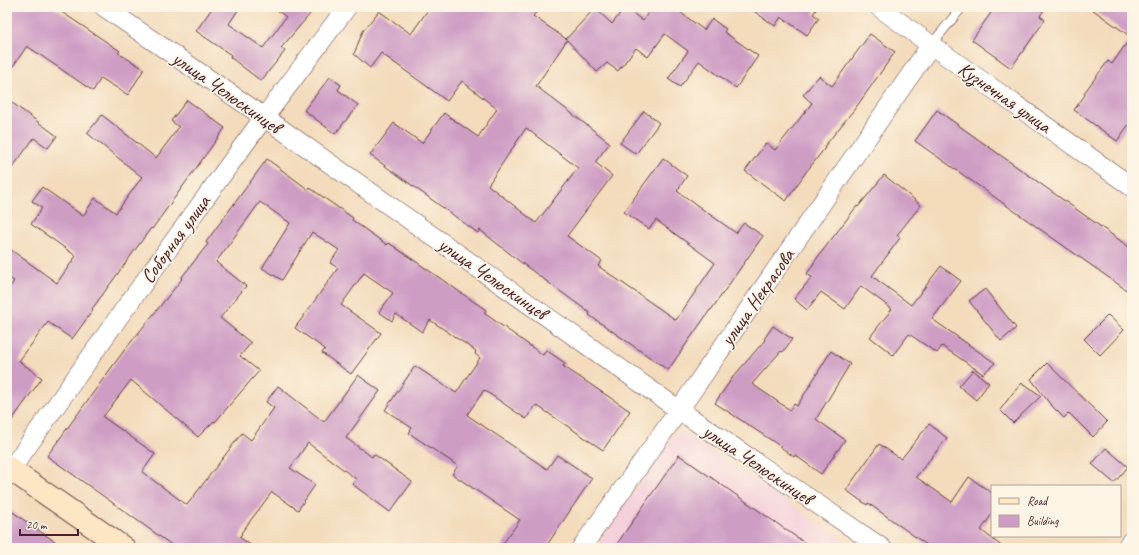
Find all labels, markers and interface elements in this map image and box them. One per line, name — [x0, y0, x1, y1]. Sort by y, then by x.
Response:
street label: улица Челюскинцев — [167, 45, 289, 141]
street label: Кузнечная улица — [953, 56, 1057, 140]
street label: Соборная улица — [135, 189, 217, 288]
street label: улица Челюскинцев — [433, 231, 555, 327]
street label: улица Некрасова — [714, 243, 801, 351]
street label: улица Челюскинцев — [697, 418, 820, 512]
legend — [991, 485, 1121, 537]
text: Road — [1027, 493, 1049, 509]
scale bar — [20, 511, 78, 537]
text: Building — [1027, 513, 1059, 529]
text: 20 m — [26, 517, 48, 533]

